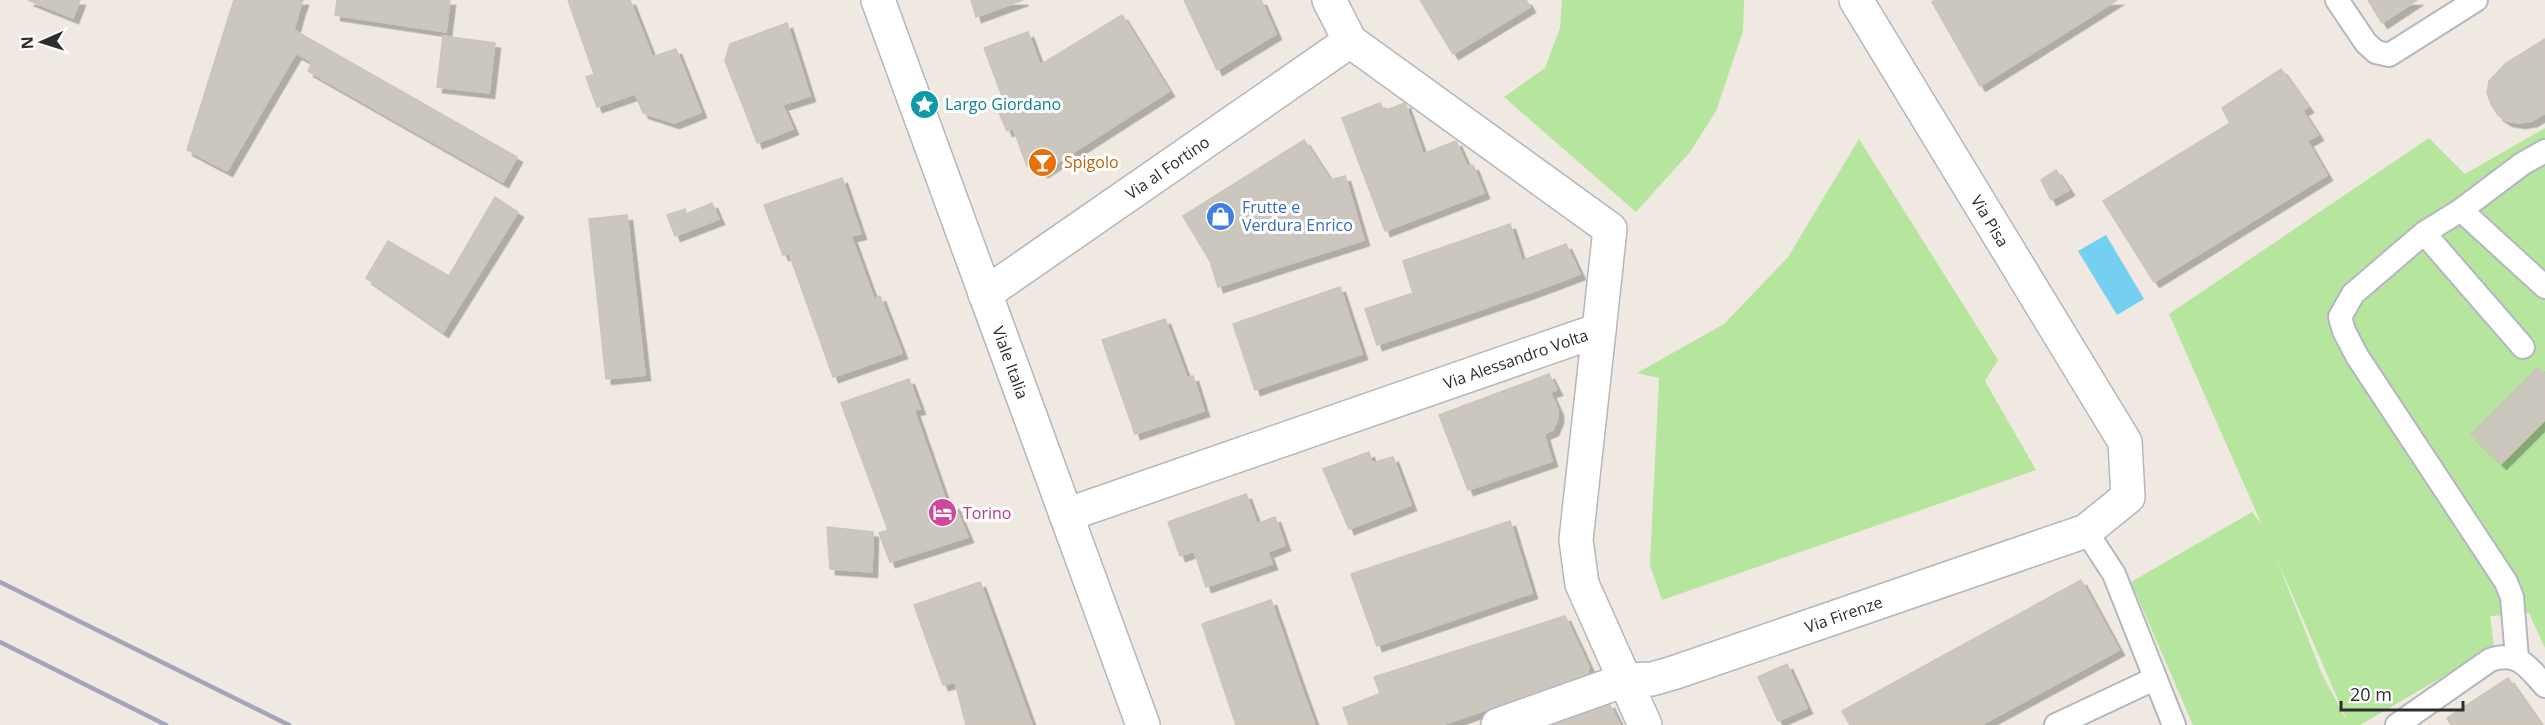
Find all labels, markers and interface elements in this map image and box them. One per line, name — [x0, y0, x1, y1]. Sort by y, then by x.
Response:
north arrow — [12, 12, 72, 72]
text: N — [16, 36, 38, 50]
place icon: Largo Giordano — [908, 88, 940, 120]
place label: Largo Giordano — [945, 93, 1061, 115]
street label: Via al Fortino — [1121, 131, 1214, 204]
bar icon: Spigolo — [1027, 146, 1059, 178]
place label: Spigolo — [1064, 151, 1119, 173]
street label: Via Pisa — [1966, 191, 2014, 251]
place label: Frutte e Verdura Enrico — [1242, 196, 1353, 236]
shop icon: Frutte e Verdura Enrico — [1205, 200, 1237, 232]
street label: Viale Italia — [987, 323, 1034, 402]
street label: Via Alessandro Volta — [1440, 324, 1591, 394]
hotel icon: Torino — [926, 497, 958, 529]
place label: Torino — [963, 502, 1011, 524]
street label: Via Firenze — [1802, 591, 1885, 638]
scale bar — [2341, 674, 2462, 712]
text: 20 m — [2350, 682, 2392, 706]

